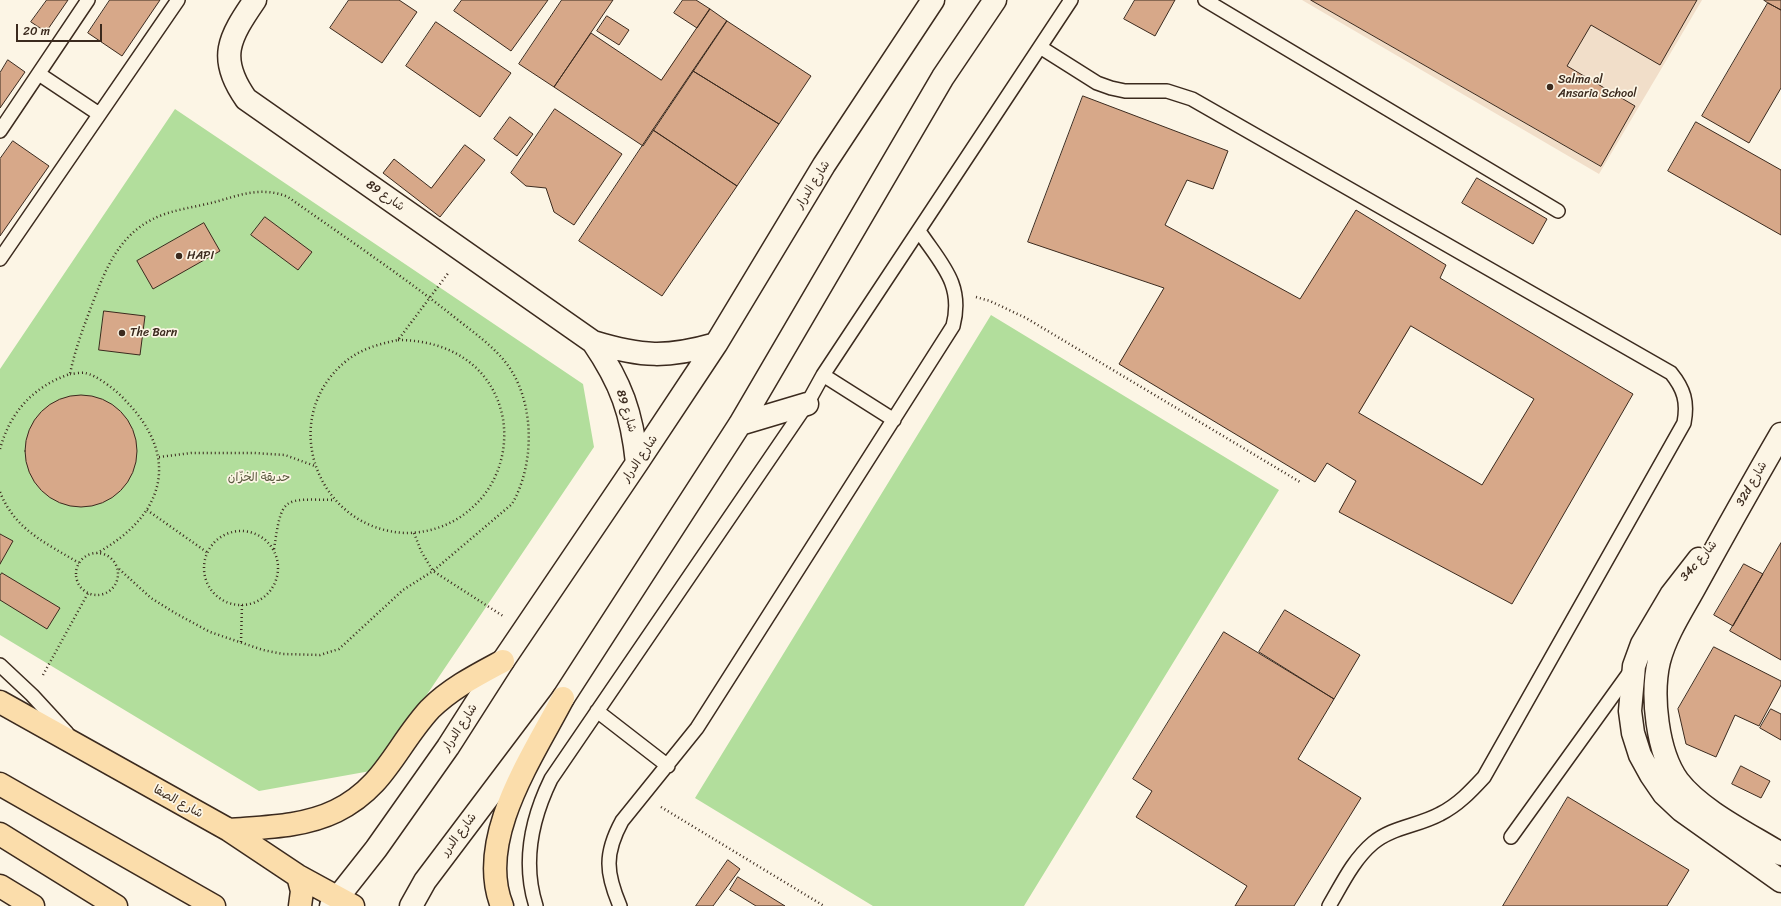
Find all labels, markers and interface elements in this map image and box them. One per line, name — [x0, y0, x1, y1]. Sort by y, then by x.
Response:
scale bar — [18, 16, 104, 42]
text: 20 m — [23, 20, 50, 42]
place label: Salma al Ansaria School — [1558, 73, 1637, 101]
marker: Salma al Ansaria School — [1545, 82, 1555, 92]
street label: شارع الدرار — [793, 158, 833, 212]
street label: شارع 89 — [363, 178, 407, 214]
place label: HAPI — [187, 249, 214, 263]
marker: HAPI — [174, 251, 184, 261]
place label: The Barn — [130, 326, 177, 340]
marker: The Barn — [117, 328, 127, 338]
street label: شارع 89 — [613, 388, 639, 434]
street label: شارع الدرار — [619, 433, 661, 485]
street label: 32d شارع — [1734, 459, 1770, 509]
park label: حديقة الخزّان — [228, 471, 290, 485]
street label: 34c شارع — [1677, 538, 1721, 584]
street label: شارع الدرار — [439, 701, 481, 755]
street label: شارع الصفا — [151, 782, 205, 822]
street label: شارع الدرر — [438, 810, 480, 860]

